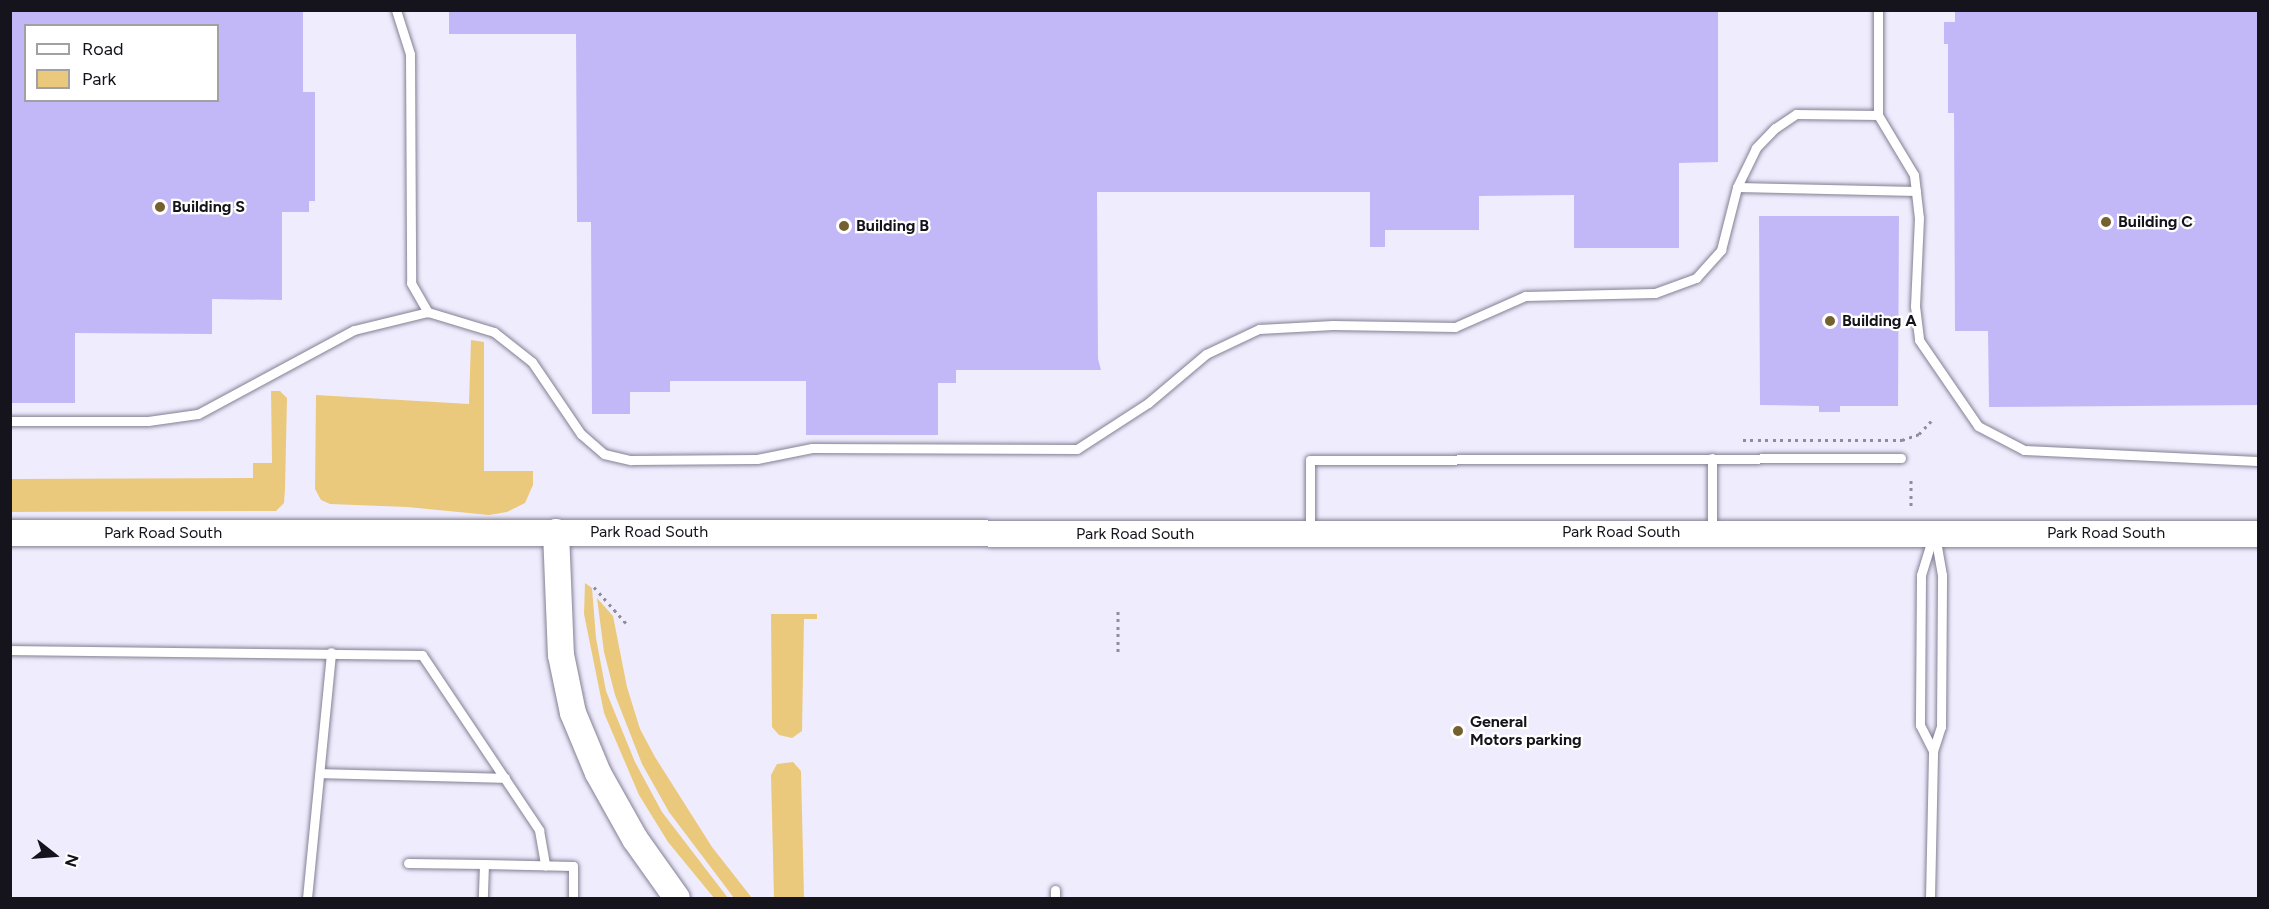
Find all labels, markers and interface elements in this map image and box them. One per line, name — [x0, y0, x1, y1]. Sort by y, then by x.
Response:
legend — [24, 24, 219, 102]
text: Road — [82, 38, 123, 60]
text: Park — [82, 68, 116, 90]
place label: Building S — [172, 197, 245, 217]
marker: Building S — [153, 200, 167, 214]
place label: Building C — [2118, 212, 2193, 232]
marker: Building C — [2099, 215, 2113, 229]
place label: Building B — [856, 216, 929, 236]
marker: Building B — [837, 219, 851, 233]
place label: Building A — [1842, 311, 1917, 331]
marker: Building A — [1823, 314, 1837, 328]
street label: Park Road South — [590, 522, 708, 542]
street label: Park Road South — [1562, 522, 1680, 542]
street label: Park Road South — [104, 523, 222, 543]
street label: Park Road South — [2047, 523, 2165, 543]
street label: Park Road South — [1076, 524, 1194, 544]
place label: General Motors parking — [1470, 712, 1582, 750]
marker: General Motors parking — [1451, 724, 1465, 738]
north arrow — [24, 825, 84, 885]
text: N — [61, 852, 83, 869]

